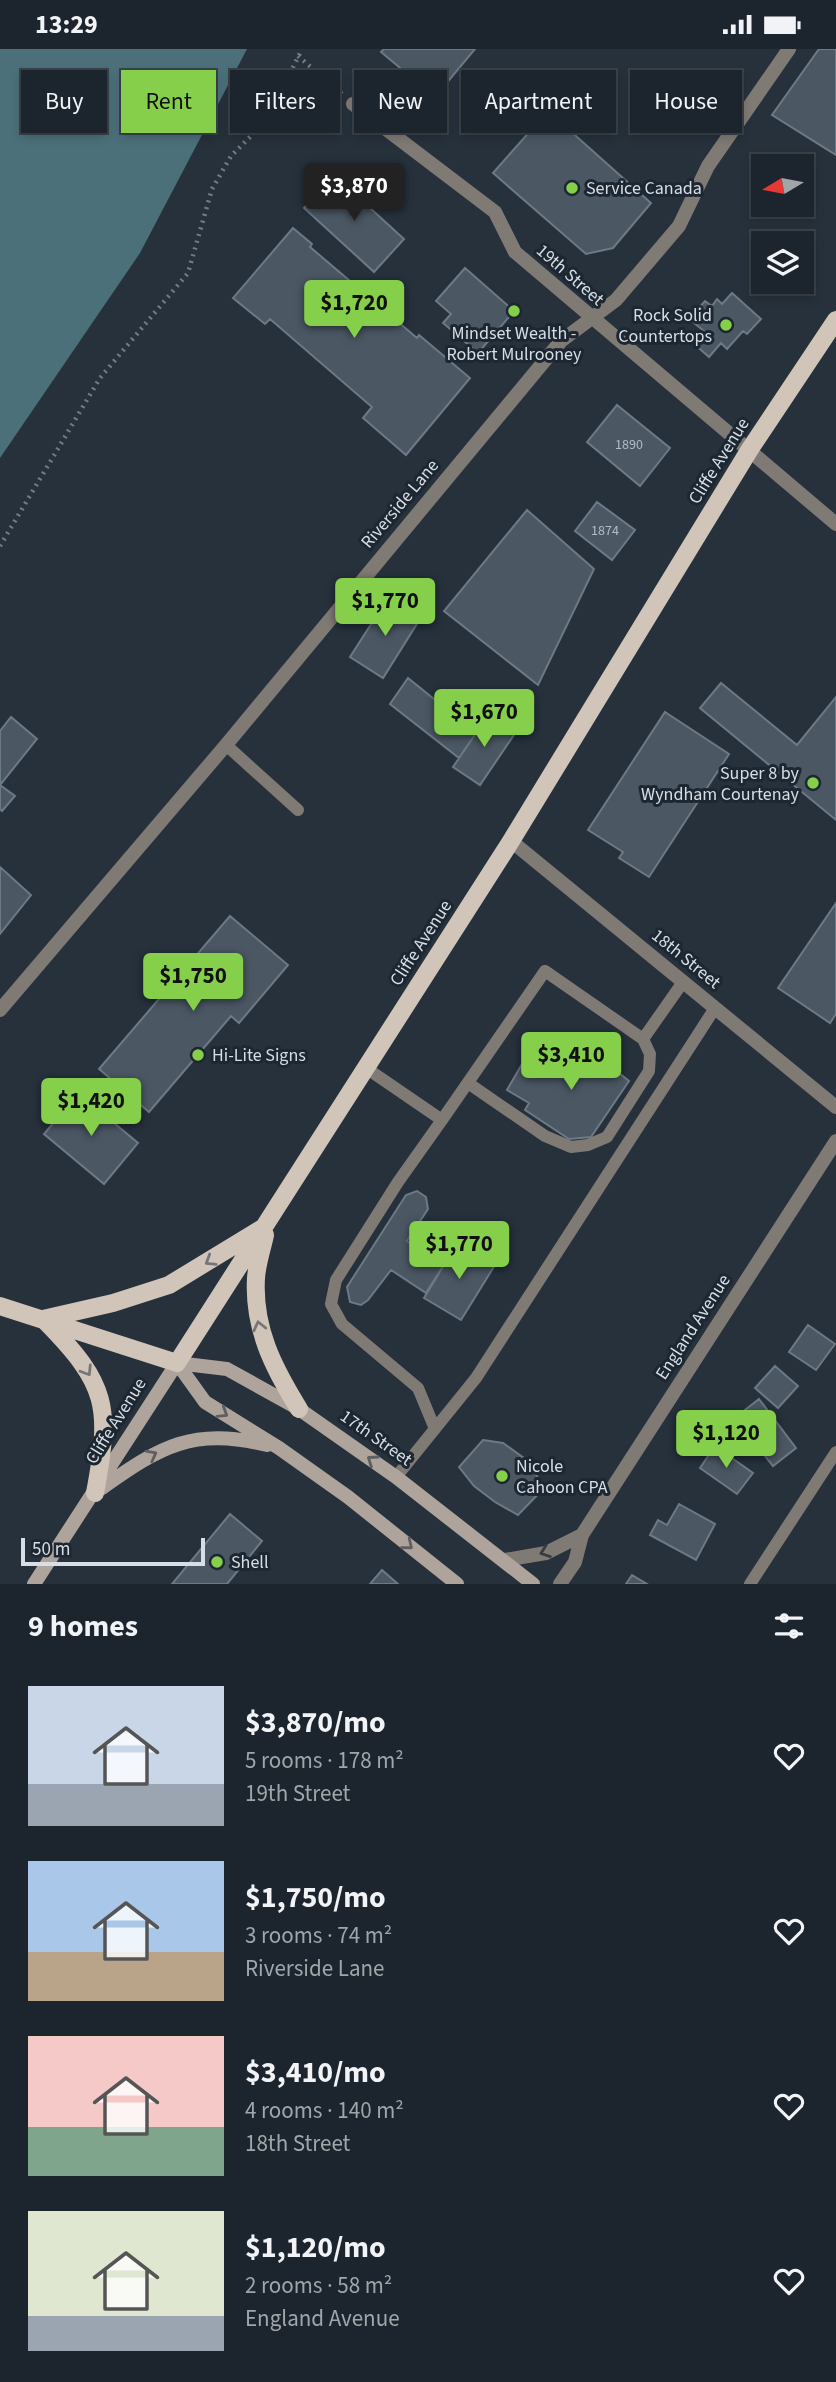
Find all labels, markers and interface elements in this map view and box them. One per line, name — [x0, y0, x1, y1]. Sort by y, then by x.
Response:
text: 13:29 — [35, 6, 98, 43]
chip: Buy — [21, 70, 107, 133]
chip: Rent — [121, 70, 216, 133]
chip: Filters — [230, 70, 340, 133]
chip: New — [354, 70, 447, 133]
chip: Apartment — [461, 70, 616, 133]
chip: House — [630, 70, 742, 133]
north arrow — [751, 154, 814, 217]
map controls — [751, 154, 814, 294]
pin: $3,870 — [297, 163, 411, 223]
text: $3,870 — [320, 169, 388, 202]
place label: Service Canada — [586, 176, 702, 201]
marker: Service Canada — [564, 180, 580, 196]
button: layers — [751, 231, 814, 294]
street label: 19th Street — [531, 239, 609, 311]
pin: $1,720 — [297, 281, 411, 340]
text: $1,720 — [320, 286, 388, 319]
marker: Mindset Wealth - Robert Mulrooney — [506, 303, 522, 319]
place label: Rock Solid Countertops — [618, 303, 712, 349]
marker: Rock Solid Countertops — [718, 317, 734, 333]
place label: Mindset Wealth - Robert Mulrooney — [447, 321, 582, 367]
street label: Cliffe Avenue — [683, 413, 755, 509]
house number: 1890 — [615, 435, 643, 455]
street label: Riverside Lane — [355, 454, 445, 554]
house number: 1874 — [591, 521, 619, 541]
pin: $1,770 — [328, 579, 442, 638]
text: $1,770 — [351, 584, 419, 617]
pin: $1,670 — [427, 689, 541, 749]
text: $1,670 — [450, 695, 518, 728]
place label: Super 8 by Wyndham Courtenay — [641, 761, 800, 807]
marker: Super 8 by Wyndham Courtenay — [805, 775, 821, 791]
street label: Cliffe Avenue — [384, 895, 458, 991]
street label: 18th Street — [646, 923, 726, 995]
pin: $1,750 — [136, 953, 250, 1013]
text: $1,750 — [159, 959, 227, 992]
pin: $3,410 — [514, 1033, 628, 1092]
text: $3,410 — [537, 1038, 605, 1071]
place label: Hi-Lite Signs — [212, 1043, 306, 1068]
marker: Hi-Lite Signs — [190, 1047, 206, 1063]
pin: $1,420 — [34, 1079, 148, 1138]
text: $1,420 — [57, 1084, 125, 1117]
pin: $1,770 — [402, 1221, 516, 1281]
text: $1,770 — [425, 1227, 493, 1260]
one-way arrow — [204, 1253, 217, 1266]
street label: England Avenue — [650, 1269, 736, 1385]
one-way arrow — [253, 1320, 267, 1332]
one-way arrow — [79, 1364, 92, 1377]
street label: Cliffe Avenue — [80, 1373, 152, 1469]
one-way arrow — [215, 1404, 228, 1417]
street label: 17th Street — [335, 1404, 417, 1472]
pin: $1,120 — [669, 1411, 783, 1470]
text: $1,120 — [692, 1416, 760, 1449]
one-way arrow — [144, 1449, 157, 1463]
place label: Nicole Cahoon CPA — [516, 1454, 608, 1500]
one-way arrow — [367, 1456, 380, 1468]
marker: Nicole Cahoon CPA — [494, 1468, 510, 1484]
scale bar — [21, 1535, 205, 1567]
text: 50 m — [32, 1536, 70, 1563]
one-way arrow — [400, 1536, 412, 1549]
one-way arrow — [539, 1544, 551, 1558]
place label: Shell — [231, 1550, 269, 1575]
marker: Shell — [209, 1554, 225, 1570]
text: 9 homes — [28, 1605, 138, 1648]
icon: filters — [770, 1607, 808, 1645]
text: $3,870/mo — [245, 1701, 386, 1744]
icon: home — [84, 1714, 168, 1798]
icon: heart — [770, 1737, 808, 1775]
text: 5 rooms · 178 m² — [245, 1744, 404, 1777]
text: 19th Street — [245, 1777, 350, 1810]
text: $1,750/mo — [245, 1876, 386, 1919]
icon: home — [84, 1889, 168, 1973]
icon: heart — [770, 1912, 808, 1950]
text: 3 rooms · 74 m² — [245, 1919, 392, 1952]
text: Riverside Lane — [245, 1952, 385, 1985]
text: $3,410/mo — [245, 2051, 386, 2094]
icon: home — [84, 2064, 168, 2148]
icon: heart — [770, 2087, 808, 2125]
text: 4 rooms · 140 m² — [245, 2094, 404, 2127]
text: 18th Street — [245, 2127, 350, 2160]
text: $1,120/mo — [245, 2226, 386, 2269]
icon: home — [84, 2239, 168, 2323]
icon: heart — [770, 2262, 808, 2300]
text: 2 rooms · 58 m² — [245, 2269, 392, 2302]
text: England Avenue — [245, 2302, 400, 2335]

